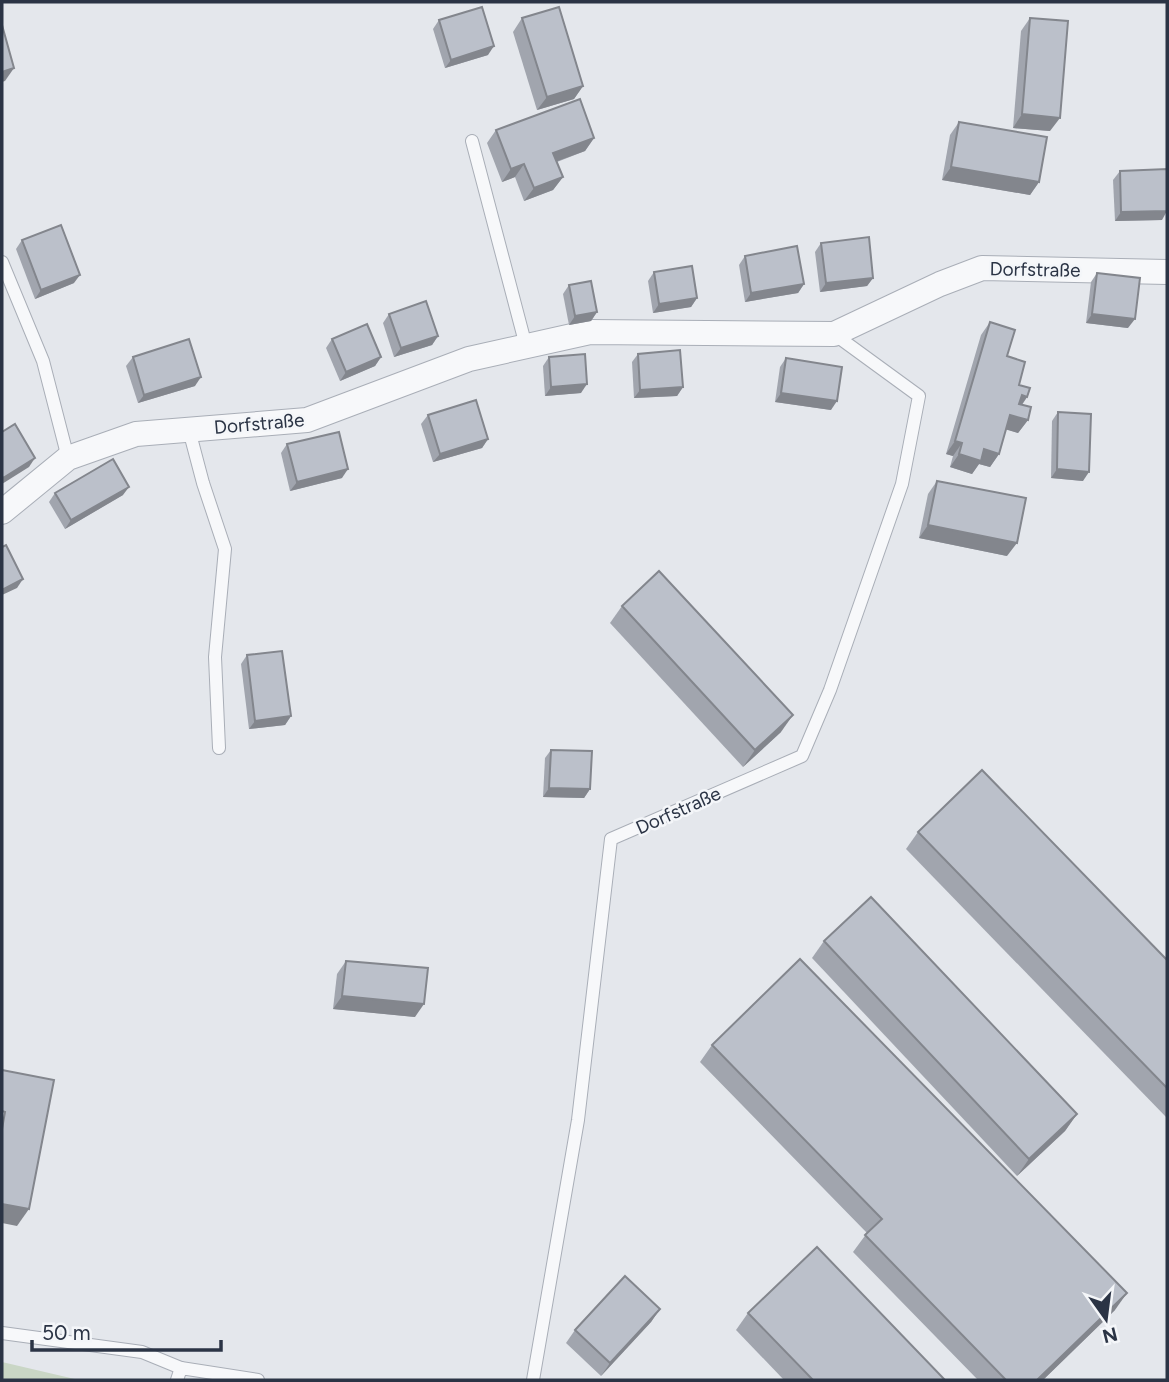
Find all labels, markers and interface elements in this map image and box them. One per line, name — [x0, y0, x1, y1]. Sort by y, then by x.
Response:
street label: Dorfstraße — [989, 257, 1081, 282]
street label: Dorfstraße — [213, 408, 305, 439]
street label: Dorfstraße — [632, 781, 724, 839]
north arrow — [1071, 1284, 1141, 1354]
scale bar — [32, 1308, 220, 1352]
text: 50 m — [42, 1320, 91, 1345]
text: N — [1100, 1322, 1120, 1348]

